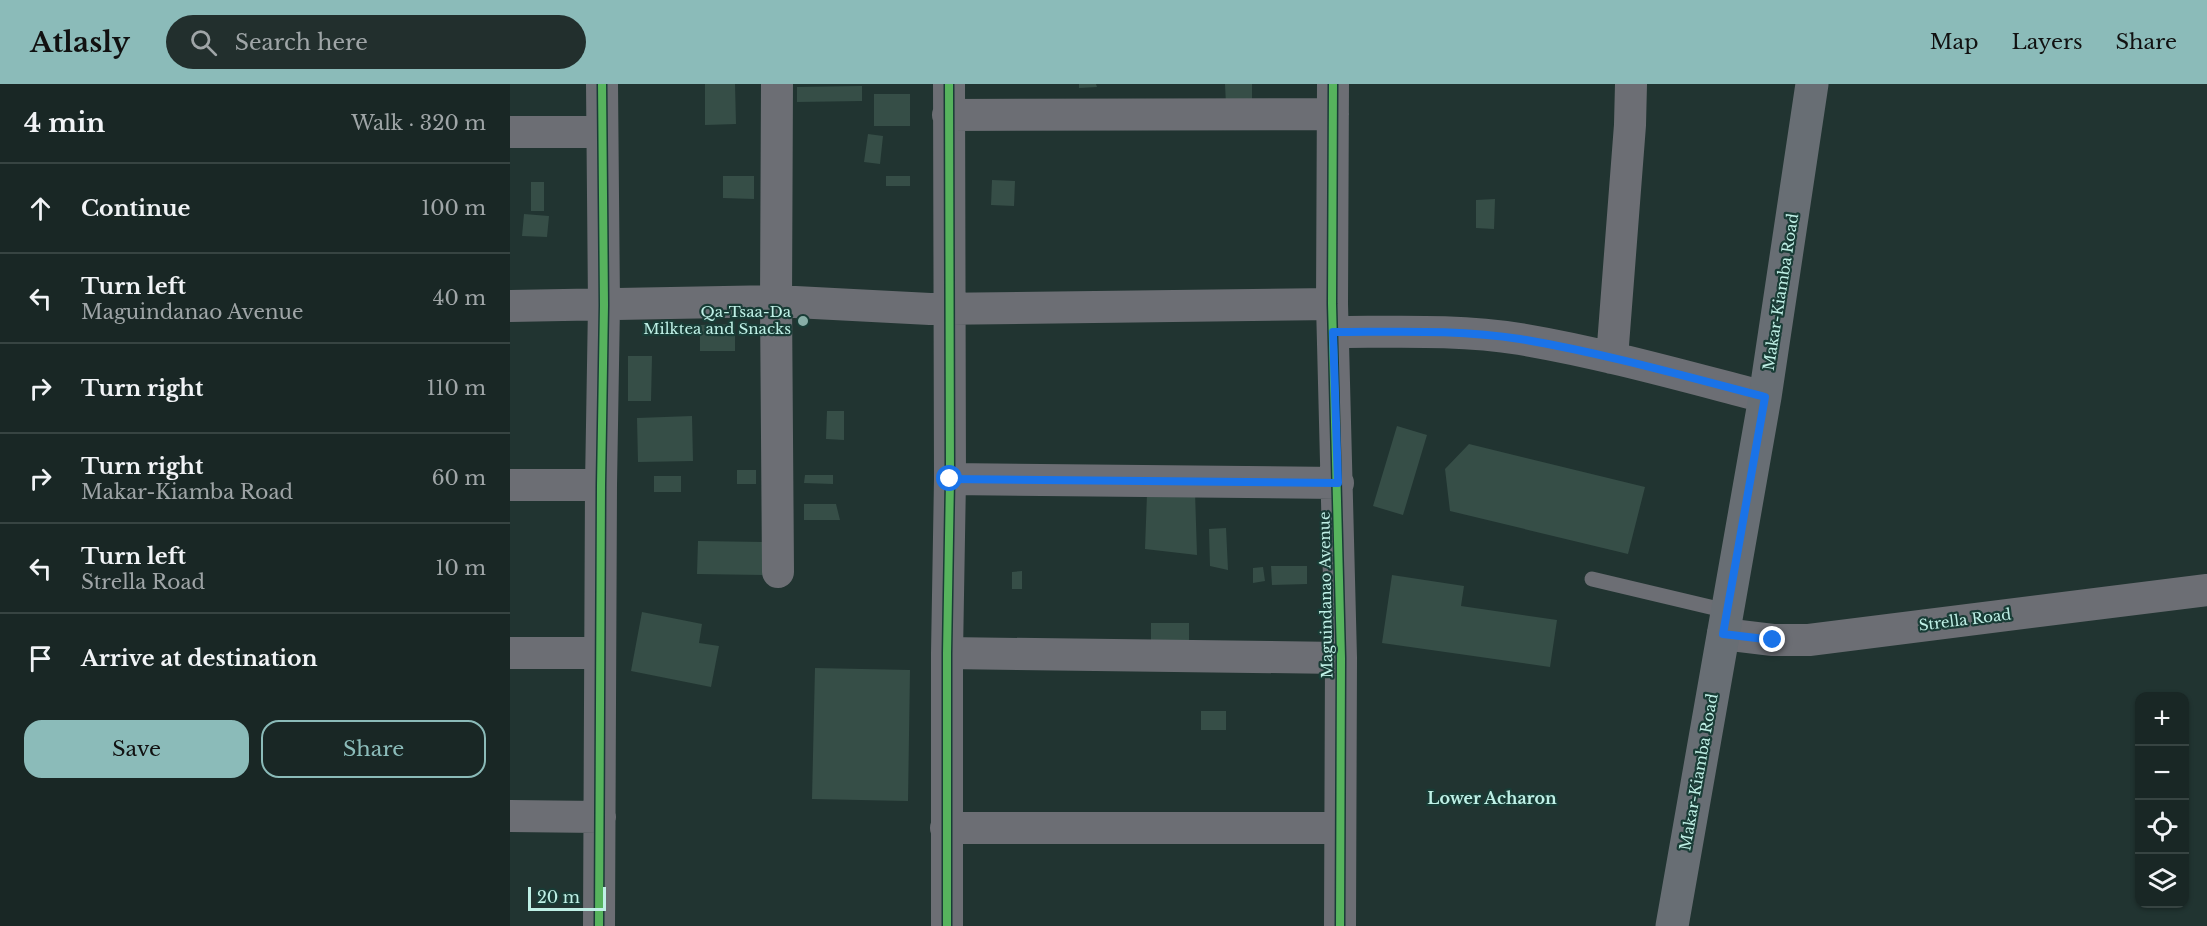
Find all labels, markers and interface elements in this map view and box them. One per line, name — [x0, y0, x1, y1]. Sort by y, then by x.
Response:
search box — [166, 15, 586, 69]
text: Atlasly — [30, 25, 130, 60]
icon: search — [187, 26, 220, 59]
text: Search here — [235, 29, 368, 56]
text: Map — [1930, 29, 1979, 55]
text: Layers — [2012, 29, 2083, 55]
text: Share — [2116, 29, 2177, 55]
text: 4 min — [24, 107, 105, 139]
text: Walk · 320 m — [351, 111, 486, 135]
icon: ahead — [24, 192, 57, 225]
text: Continue — [81, 195, 190, 222]
text: 100 m — [421, 196, 486, 220]
street label: Makar-Kiamba Road — [1759, 212, 1802, 372]
text: Turn left — [81, 273, 186, 300]
icon: left — [24, 282, 57, 315]
text: 40 m — [433, 286, 486, 310]
text: Maguindanao Avenue — [81, 300, 303, 324]
place label: Qa-Tsaa-Da Milktea and Snacks — [643, 302, 792, 338]
marker: Qa-Tsaa-Da Milktea and Snacks — [796, 314, 810, 328]
icon: right — [24, 372, 57, 405]
text: Turn right — [81, 375, 203, 402]
text: 110 m — [427, 376, 486, 400]
text: Turn right — [81, 453, 203, 480]
icon: right — [24, 462, 57, 495]
route start — [936, 465, 962, 491]
text: 60 m — [432, 466, 486, 490]
text: Makar-Kiamba Road — [81, 480, 293, 504]
street label: Maguindanao Avenue — [1315, 511, 1336, 679]
text: Turn left — [81, 543, 186, 570]
icon: left — [24, 552, 57, 585]
text: 10 m — [436, 556, 486, 580]
text: Strella Road — [81, 570, 205, 594]
street label: Strella Road — [1918, 604, 2012, 635]
route end — [1759, 626, 1785, 652]
icon: arrive — [24, 642, 57, 675]
text: Arrive at destination — [81, 645, 318, 672]
street label: Makar-Kiamba Road — [1675, 692, 1722, 852]
map controls — [2135, 692, 2189, 908]
button: + — [2135, 692, 2189, 746]
button: Save — [24, 720, 249, 778]
button: Share — [261, 720, 486, 778]
button: − — [2135, 746, 2189, 800]
district label: Lower Acharon — [1427, 788, 1557, 808]
button: locate — [2135, 800, 2189, 854]
button: layers — [2135, 854, 2189, 908]
scale bar — [528, 884, 606, 912]
text: 20 m — [537, 887, 580, 907]

